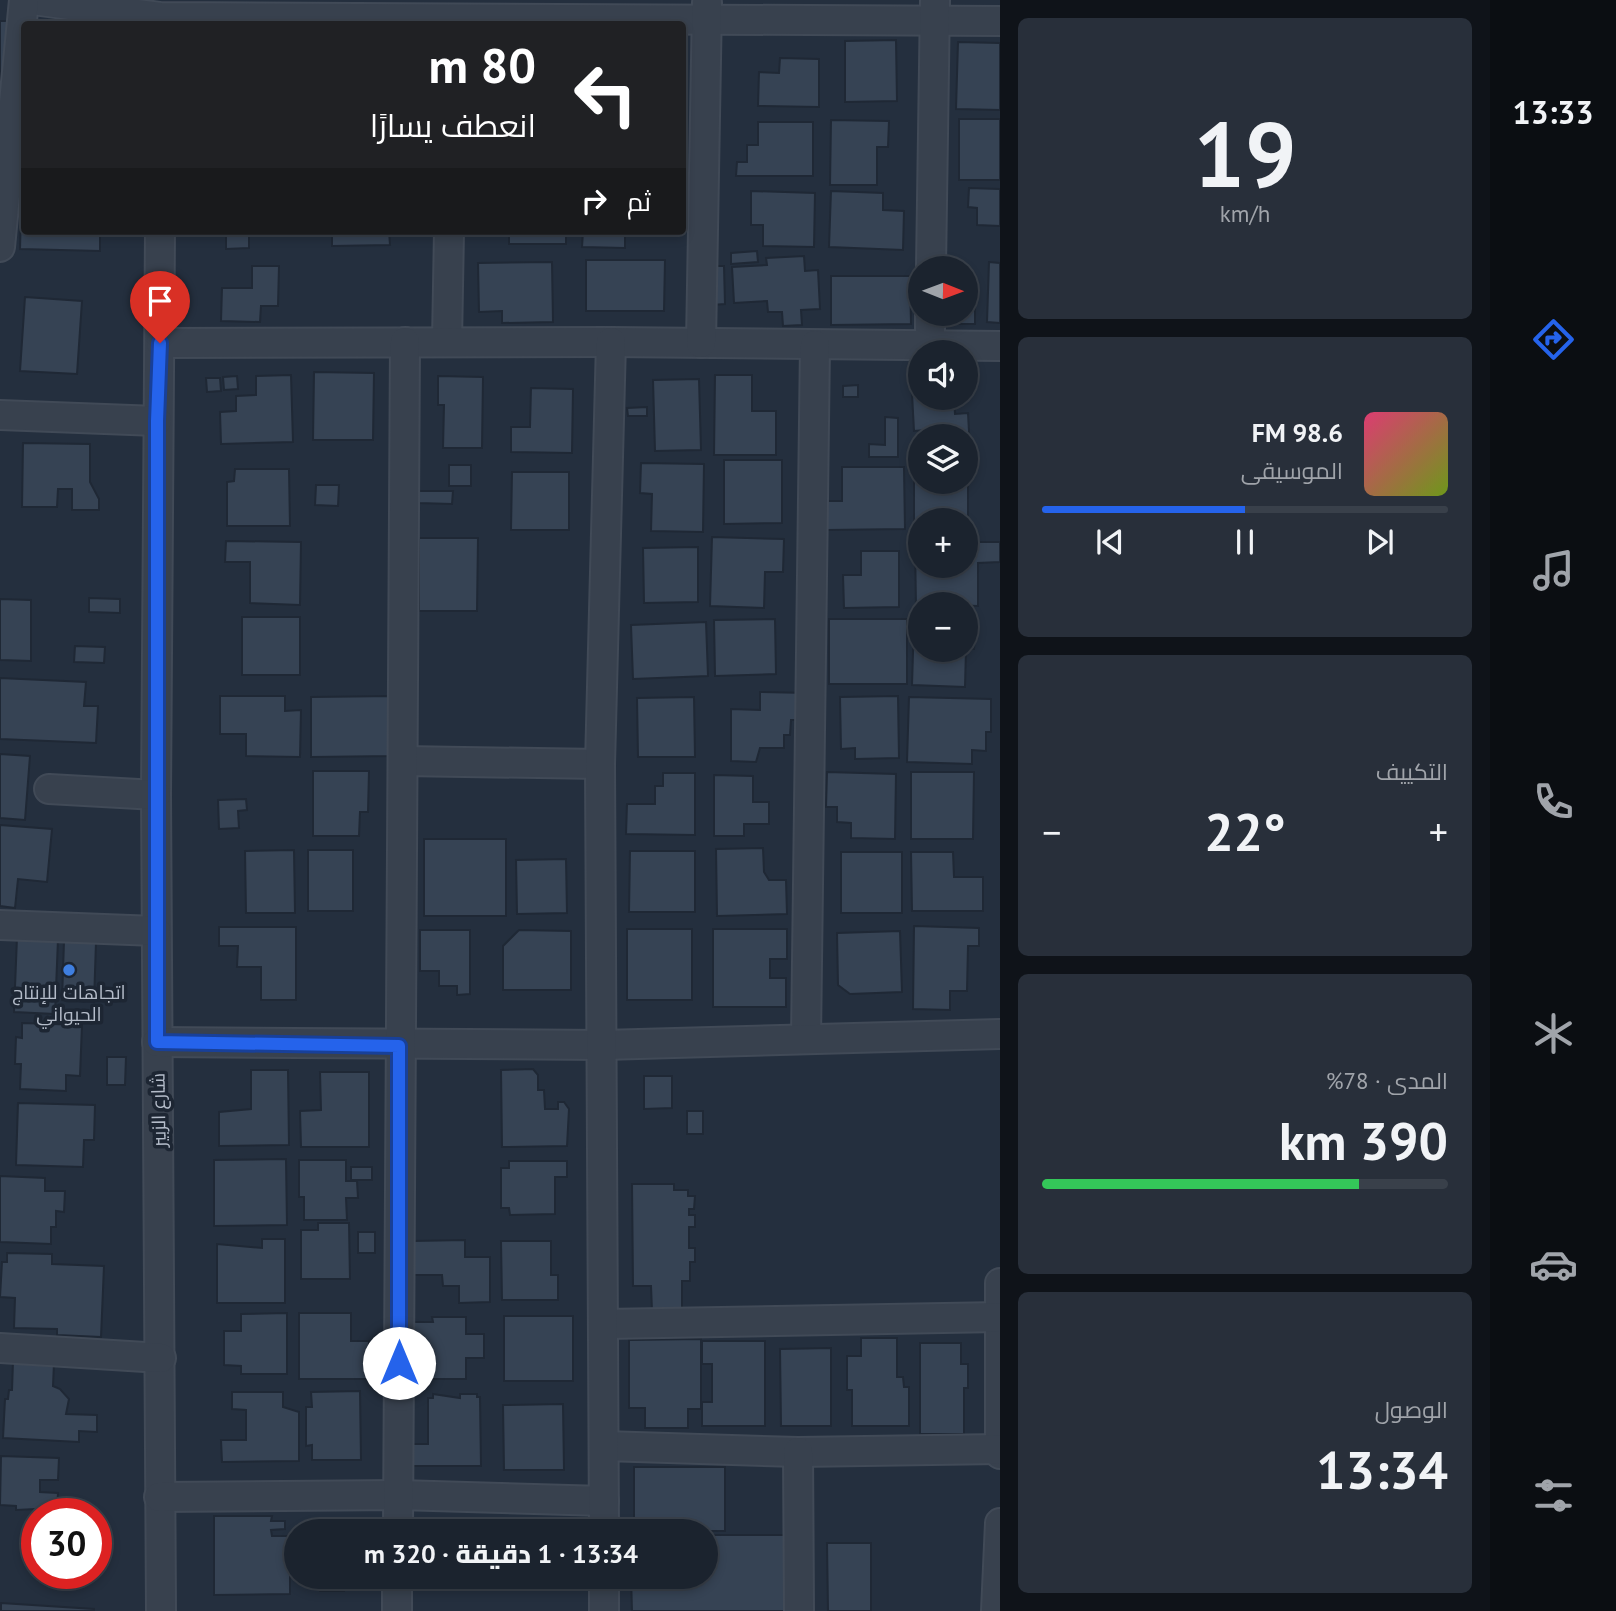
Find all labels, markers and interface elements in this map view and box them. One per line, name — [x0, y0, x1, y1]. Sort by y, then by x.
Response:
text: 80 m — [429, 33, 536, 97]
icon: left — [560, 49, 651, 140]
text: 13:33 — [1512, 91, 1594, 133]
text: 19 — [1193, 94, 1297, 212]
text: انعطف يسارًا — [370, 104, 536, 146]
icon: right — [575, 182, 613, 220]
text: ثم — [627, 185, 651, 218]
text: km/h — [1220, 199, 1270, 228]
north arrow — [908, 256, 978, 326]
map controls — [908, 256, 978, 662]
pin — [130, 271, 190, 343]
icon: arrive — [141, 282, 179, 320]
icon: directions — [1529, 315, 1578, 364]
button: sound — [908, 340, 978, 410]
text: 98.6 FM — [1252, 416, 1343, 449]
button: layers — [908, 424, 978, 494]
text: الموسيقى — [1241, 456, 1343, 485]
button: + — [908, 508, 978, 578]
icon: previous — [1091, 523, 1129, 561]
icon: pause — [1226, 523, 1264, 561]
icon: next — [1361, 523, 1399, 561]
icon: music — [1529, 546, 1578, 595]
button: − — [908, 592, 978, 662]
text: التكييف — [1376, 757, 1448, 786]
icon: phone — [1529, 777, 1578, 826]
text: 22° — [1204, 798, 1286, 865]
text: − — [1042, 807, 1061, 856]
text: + — [1429, 807, 1448, 856]
marker: اتجاهات للإنتاج الحيواني — [61, 962, 77, 978]
place label: اتجاهات للإنتاج الحيواني — [12, 980, 126, 1029]
icon: climate — [1529, 1009, 1578, 1058]
text: المدى · 78% — [1326, 1066, 1448, 1095]
street label: شارع الزبير — [145, 1073, 173, 1148]
text: 390 km — [1279, 1107, 1448, 1174]
icon: car — [1529, 1240, 1578, 1289]
position arrow — [362, 1326, 436, 1400]
text: الوصول — [1375, 1395, 1448, 1424]
text: 13:34 — [1316, 1436, 1448, 1503]
icon: filters — [1529, 1471, 1578, 1520]
speed limit sign: 30 — [21, 1498, 112, 1589]
text: 13:34 · 1 دقيقة · 320 m — [364, 1537, 638, 1570]

